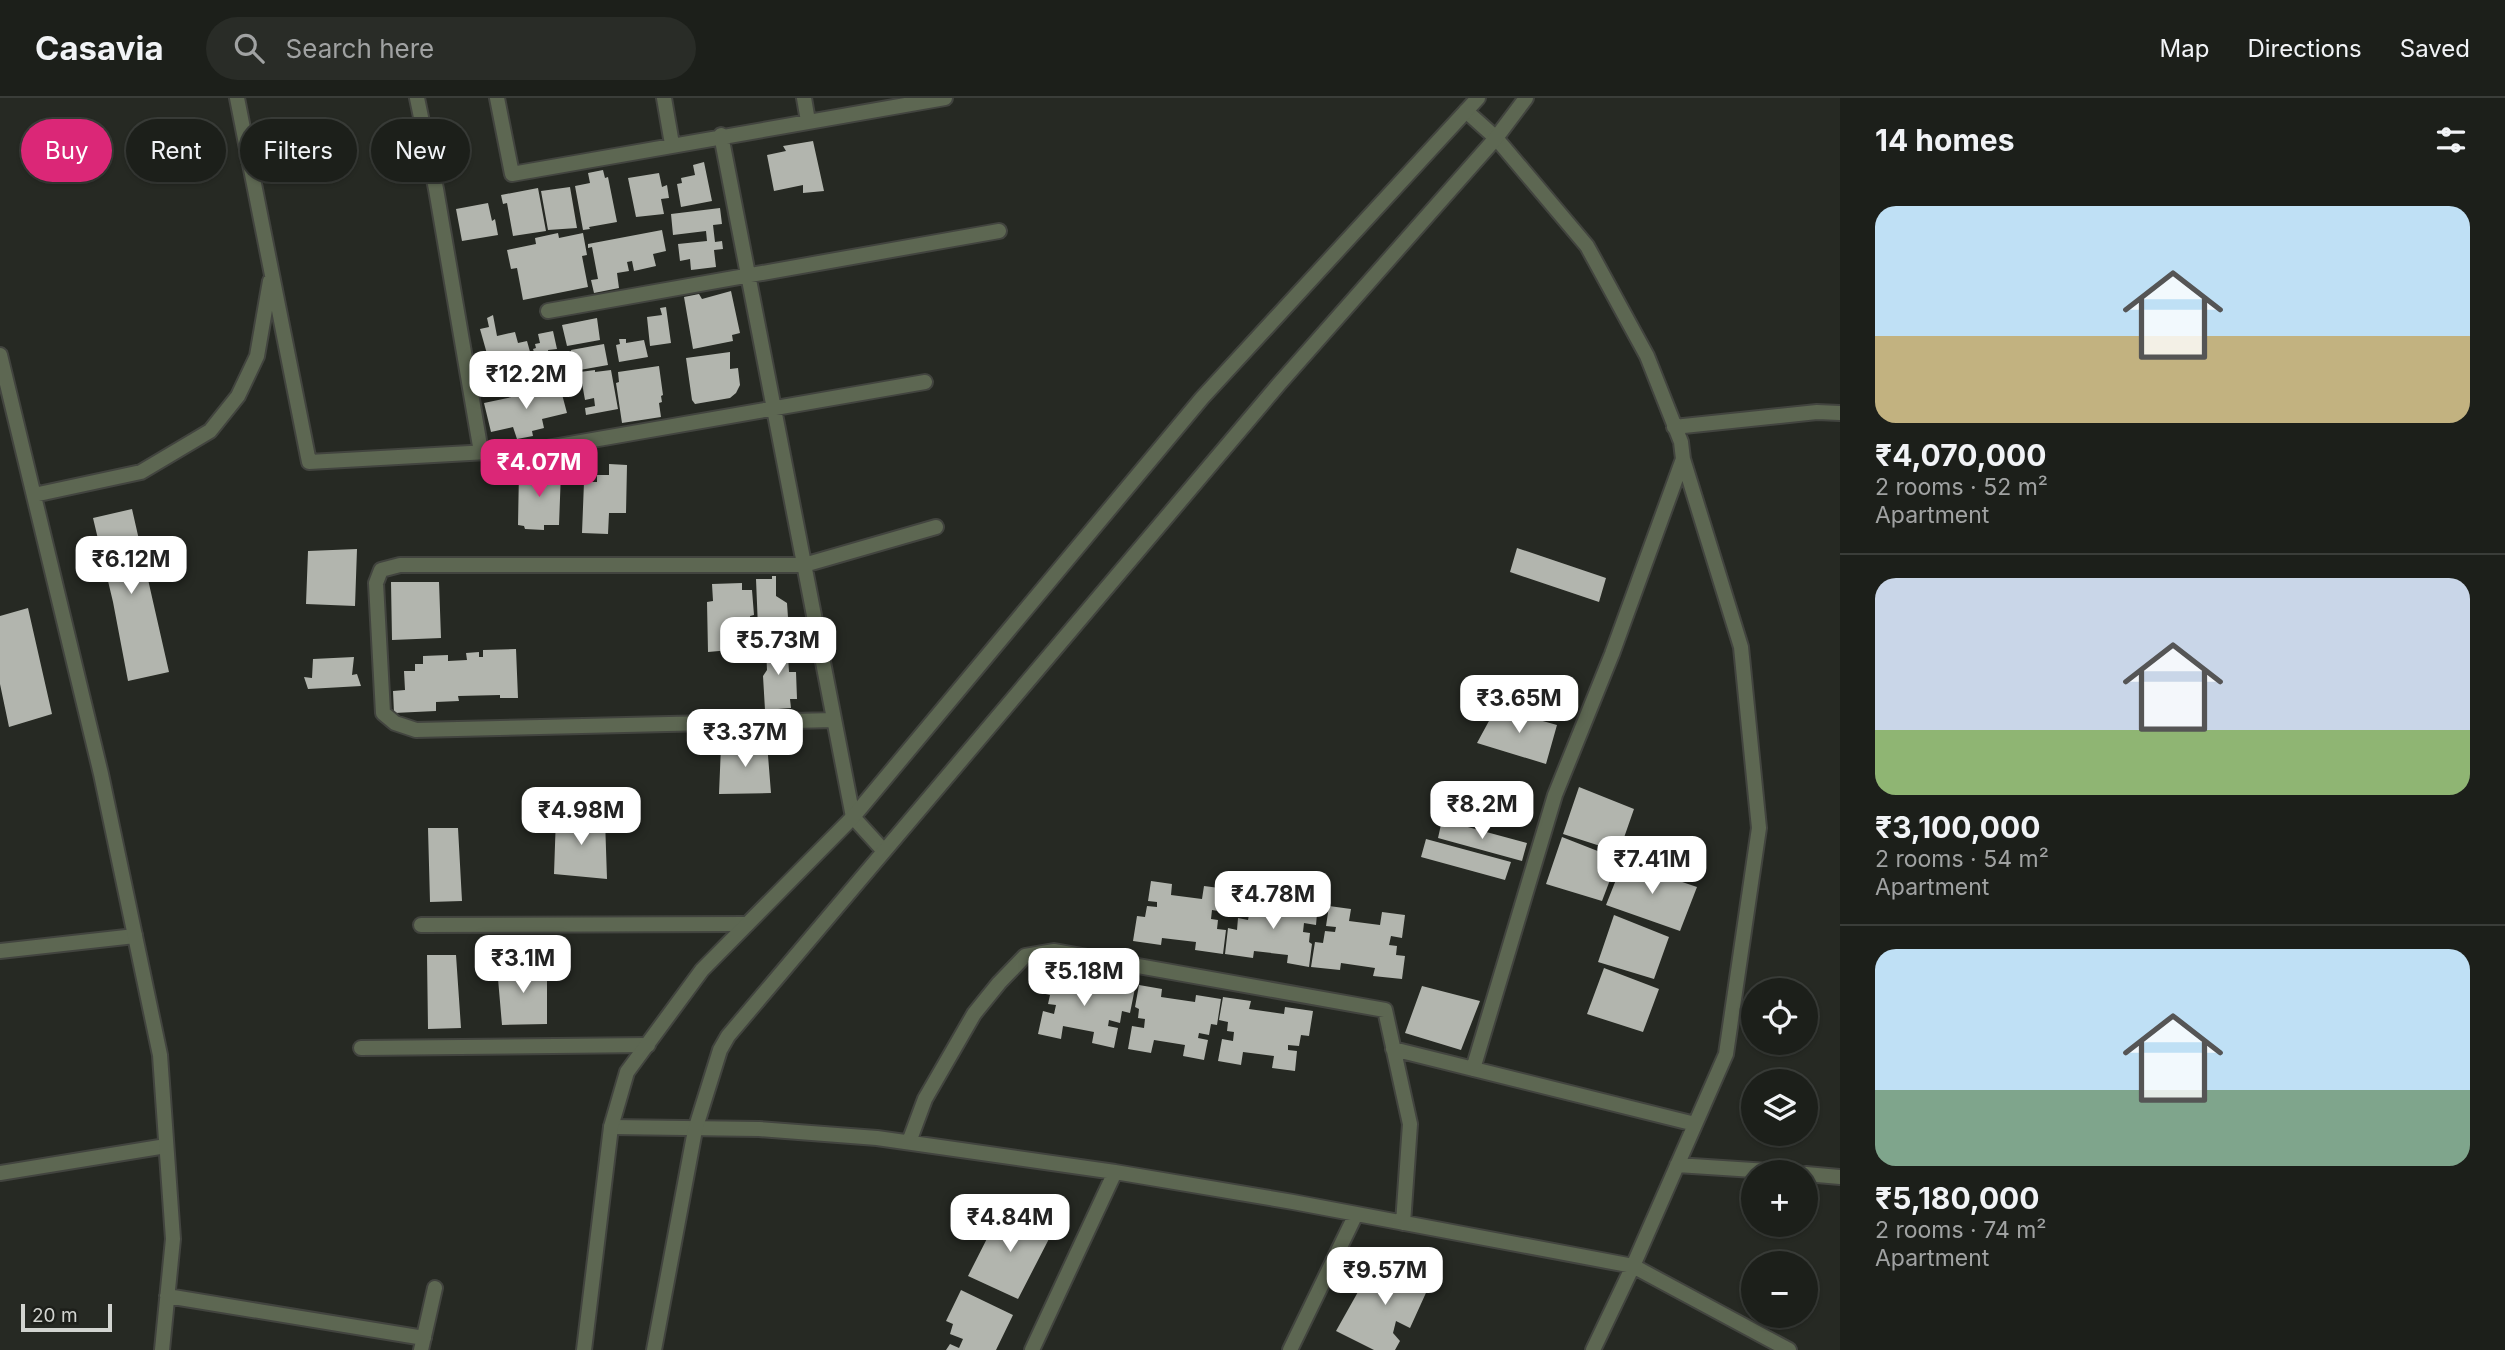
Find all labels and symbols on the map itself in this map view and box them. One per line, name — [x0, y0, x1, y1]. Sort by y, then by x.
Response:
pin: ₹12.2M — [469, 352, 583, 411]
pin: ₹4.07M — [482, 440, 596, 499]
pin: ₹6.12M — [74, 536, 188, 596]
pin: ₹5.73M — [721, 618, 835, 677]
pin: ₹3.65M — [1462, 676, 1576, 735]
pin: ₹3.37M — [688, 710, 802, 769]
pin: ₹8.2M — [1433, 782, 1531, 841]
pin: ₹4.98M — [524, 788, 638, 847]
pin: ₹7.41M — [1595, 836, 1709, 896]
pin: ₹4.78M — [1216, 872, 1330, 931]
pin: ₹3.1M — [474, 936, 572, 995]
pin: ₹5.18M — [1027, 948, 1141, 1008]
pin: ₹4.84M — [953, 1194, 1067, 1254]
pin: ₹9.57M — [1328, 1248, 1442, 1307]
scale bar — [21, 1301, 112, 1333]

